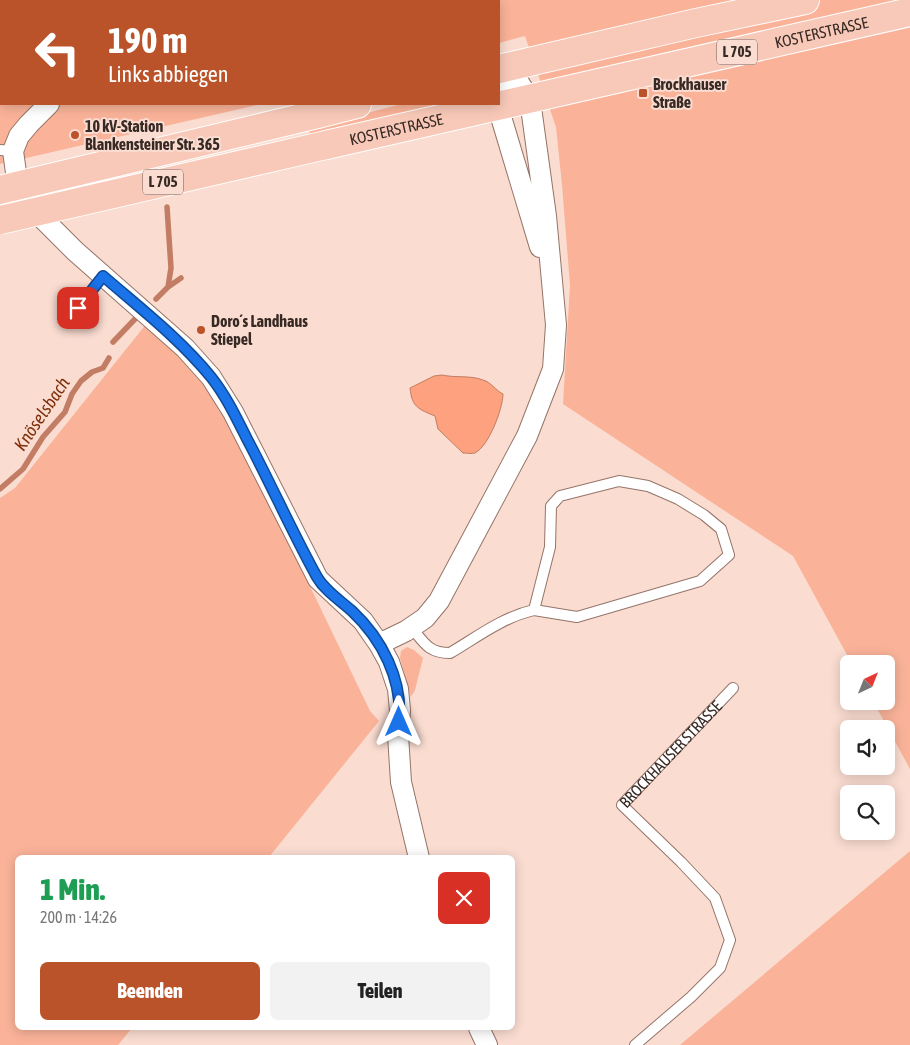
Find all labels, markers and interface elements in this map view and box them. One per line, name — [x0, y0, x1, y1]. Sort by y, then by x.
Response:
street label: KOSTERSTRASSE — [773, 13, 870, 52]
icon: left — [25, 20, 90, 85]
text: 190 m — [108, 20, 187, 60]
road number: L 705 — [717, 40, 757, 64]
text: Links abbiegen — [108, 61, 229, 87]
place label: Brockhauser Straße — [653, 75, 727, 111]
marker: Brockhauser Straße — [637, 87, 649, 99]
street label: KOSTERSTRASSE — [348, 110, 445, 148]
place label: 10 kV-Station Blankensteiner Str. 365 — [85, 117, 220, 153]
marker: 10 kV-Station Blankensteiner Str. 365 — [69, 129, 81, 141]
road number: L 705 — [143, 170, 183, 194]
pin — [57, 287, 99, 329]
icon: arrive — [64, 294, 92, 322]
place label: Doro´s Landhaus Stiepel — [211, 312, 308, 348]
marker: Doro´s Landhaus Stiepel — [195, 324, 207, 336]
water label: Knöselsbach — [9, 373, 74, 454]
north arrow — [840, 655, 895, 710]
map controls — [840, 655, 895, 840]
position arrow — [372, 695, 424, 747]
street label: BROCKHAUSER STRASSE — [616, 697, 725, 811]
button: sound — [840, 720, 895, 775]
button: search — [840, 785, 895, 840]
text: 1 Min. — [40, 872, 105, 906]
button: close — [438, 872, 490, 924]
text: 200 m · 14:26 — [40, 908, 117, 926]
button: Beenden — [40, 962, 260, 1020]
button: Teilen — [270, 962, 490, 1020]

